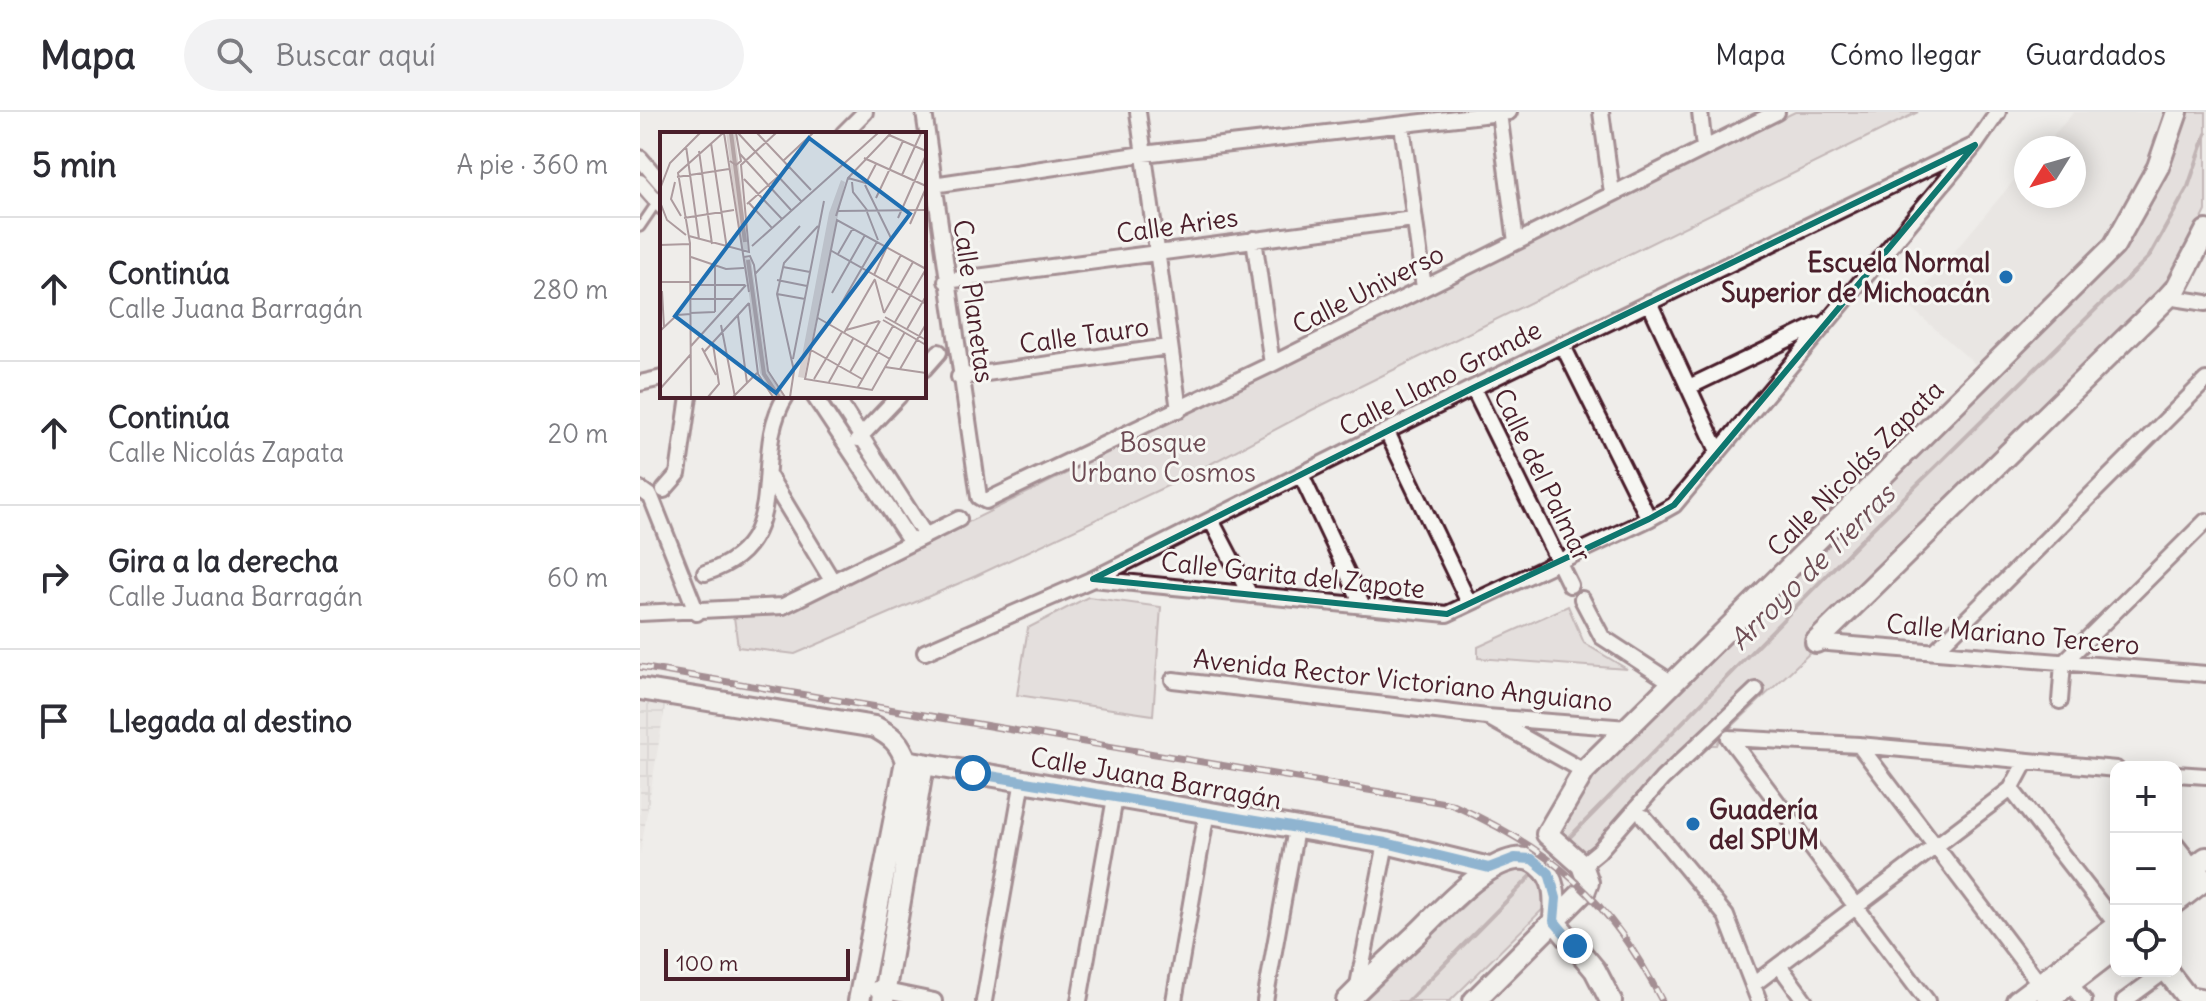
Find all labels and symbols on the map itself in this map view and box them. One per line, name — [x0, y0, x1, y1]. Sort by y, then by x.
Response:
inset map — [660, 132, 926, 398]
north arrow — [2014, 136, 2086, 208]
street label: Calle Aries — [1114, 200, 1240, 250]
street label: Calle Planetas — [946, 217, 1002, 385]
street label: Calle Universo — [1287, 237, 1449, 341]
place label: Escuela Normal Superior de Michoacán — [1721, 246, 1990, 309]
marker: Escuela Normal Superior de Michoacán — [1997, 268, 2015, 286]
street label: Calle Tauro — [1017, 310, 1151, 360]
street label: Calle Llano Grande — [1333, 313, 1547, 443]
street label: Calle Nicolás Zapata — [1760, 373, 1950, 563]
street label: Calle del Palmar — [1487, 383, 1599, 567]
park label: Bosque Urbano Cosmos — [1070, 426, 1256, 489]
water label: Arroyo de Tierras — [1721, 475, 1904, 658]
street label: Calle Garita del Zapote — [1159, 545, 1427, 605]
street label: Calle Mariano Tercero — [1885, 606, 2141, 662]
street label: Avenida Rector Victoriano Anguiano — [1192, 642, 1614, 718]
street label: Calle Juana Barragán — [1028, 740, 1284, 816]
route start — [955, 755, 991, 791]
place label: Guadería del SPUM — [1709, 793, 1819, 856]
marker: Guadería del SPUM — [1684, 815, 1702, 833]
route end — [1557, 928, 1593, 964]
scale bar — [664, 945, 850, 981]

